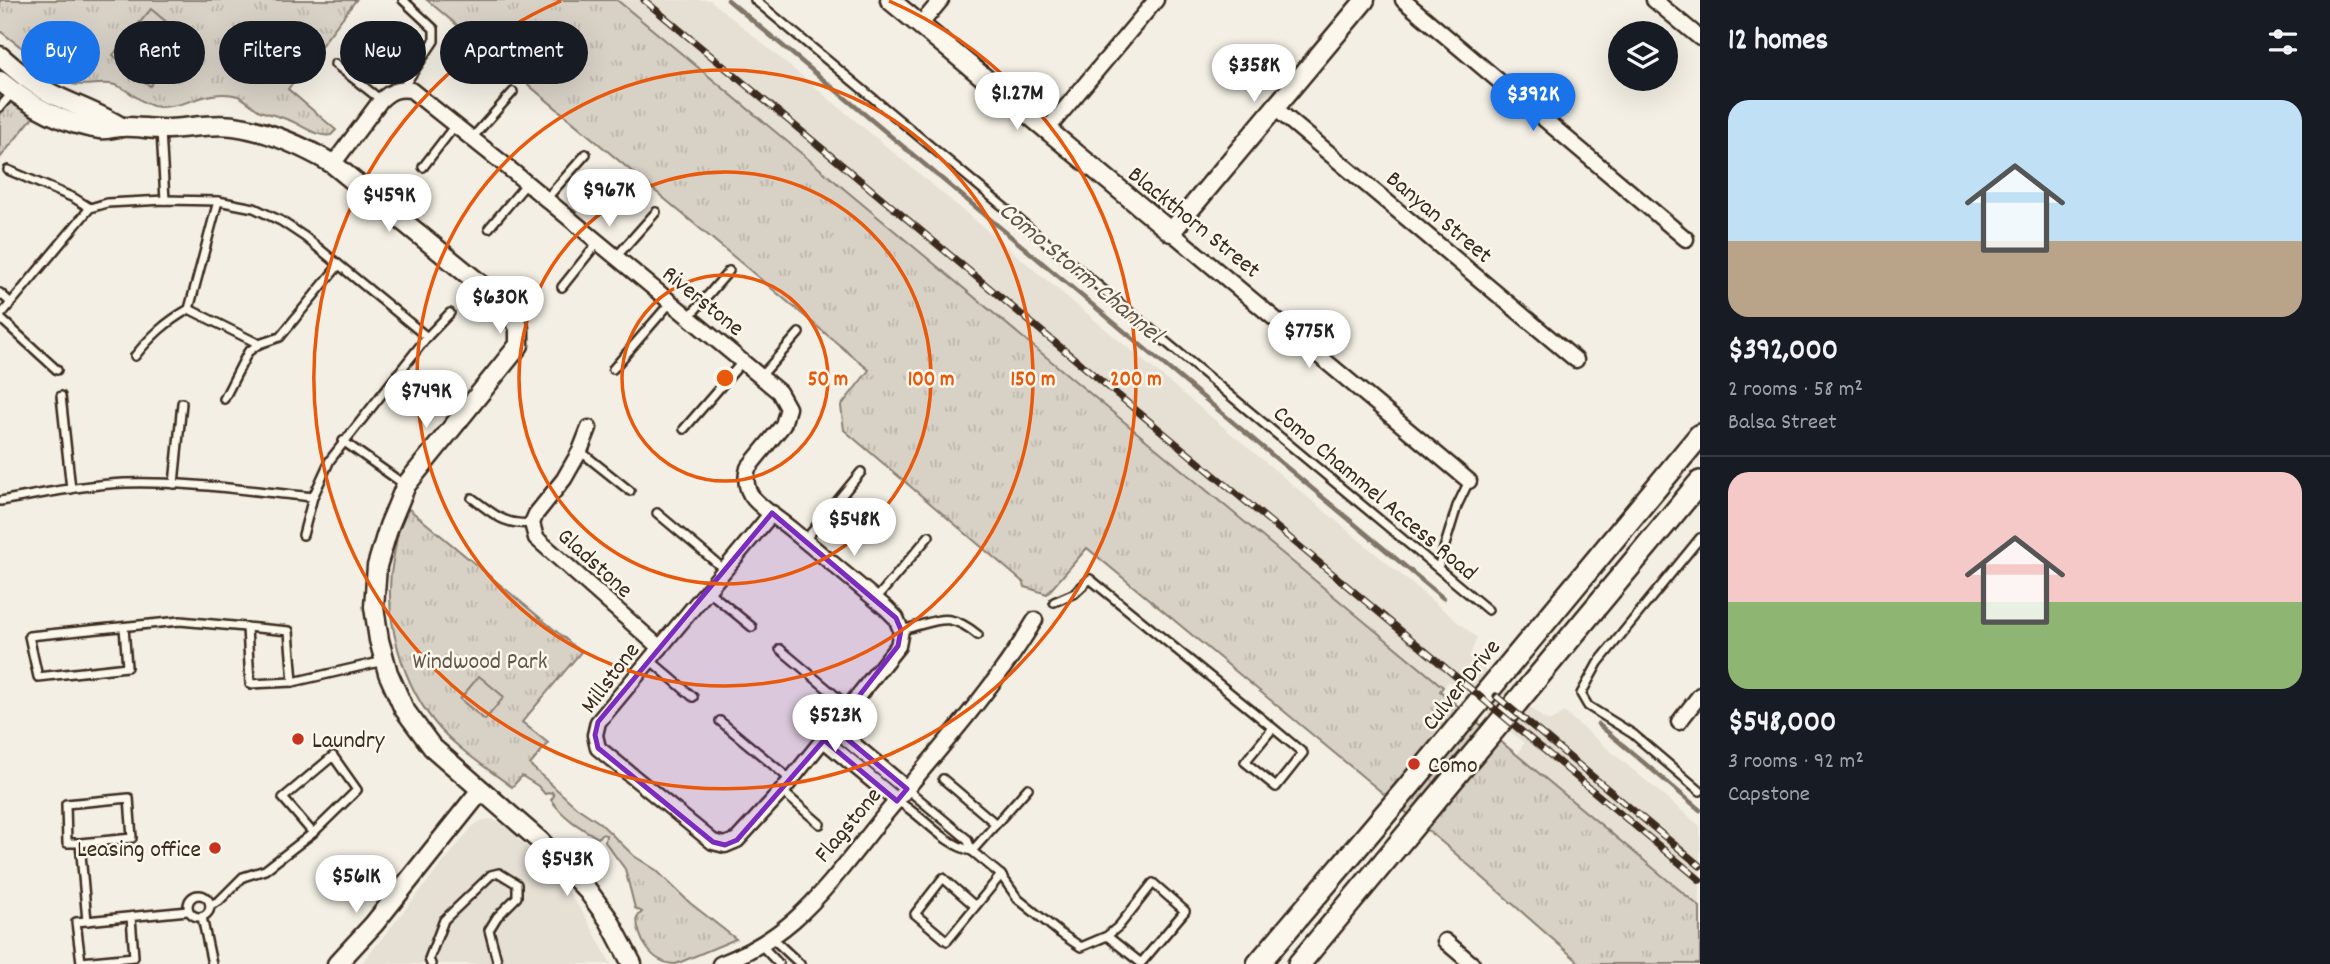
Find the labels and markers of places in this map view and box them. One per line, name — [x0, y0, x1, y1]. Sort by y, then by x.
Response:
pin: $358K — [1205, 44, 1303, 104]
pin: $1.27M — [960, 72, 1074, 132]
pin: $392K — [1484, 74, 1582, 133]
pin: $967K — [560, 170, 658, 229]
pin: $459K — [340, 174, 438, 234]
pin: $630K — [451, 276, 549, 336]
pin: $775K — [1260, 310, 1358, 370]
centre of rings — [713, 366, 737, 390]
pin: $749K — [377, 370, 475, 430]
pin: $548K — [805, 498, 903, 558]
pin: $523K — [786, 694, 884, 754]
place label: Laundry — [312, 725, 386, 759]
marker: Laundry — [290, 731, 306, 747]
place label: Como — [1428, 750, 1478, 784]
marker: Como — [1406, 756, 1422, 772]
place label: Leasing office — [77, 834, 201, 868]
pin: $543K — [518, 838, 616, 898]
marker: Leasing office — [207, 840, 223, 856]
pin: $561K — [307, 856, 405, 915]

